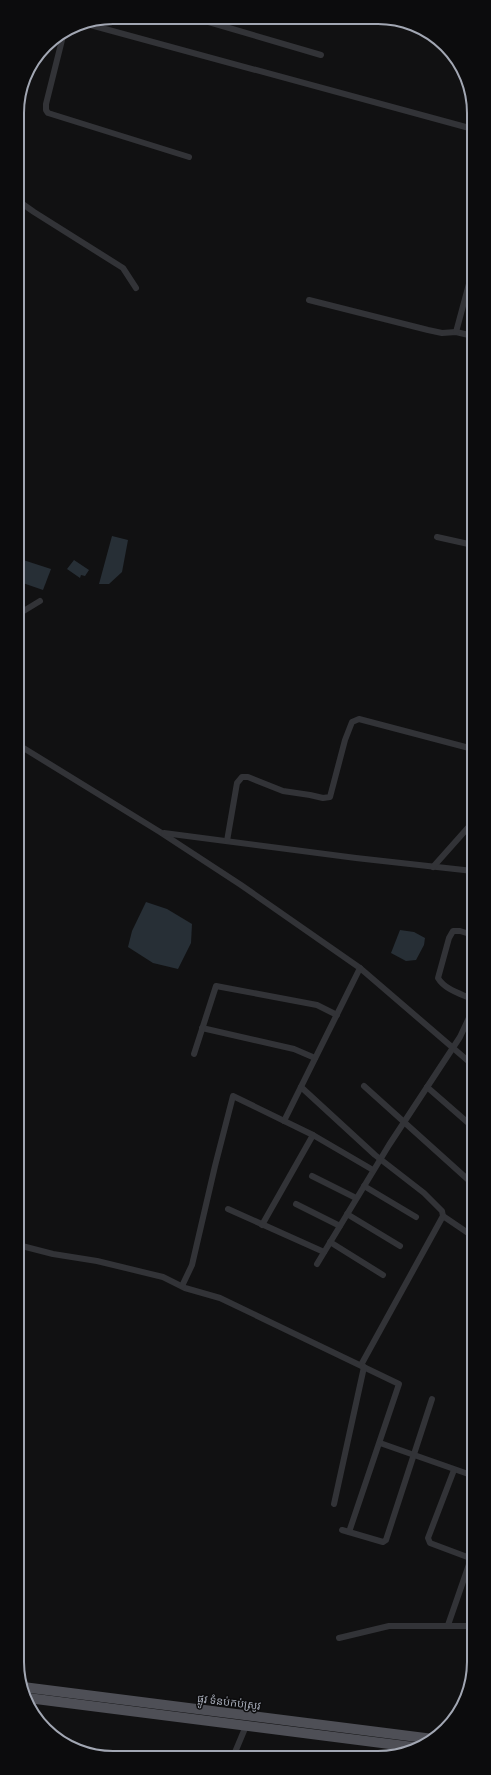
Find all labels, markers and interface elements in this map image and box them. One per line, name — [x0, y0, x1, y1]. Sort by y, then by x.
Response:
street label: ផ្លូវ ទំនប់កប់ស្រូវ — [196, 1691, 262, 1716]

